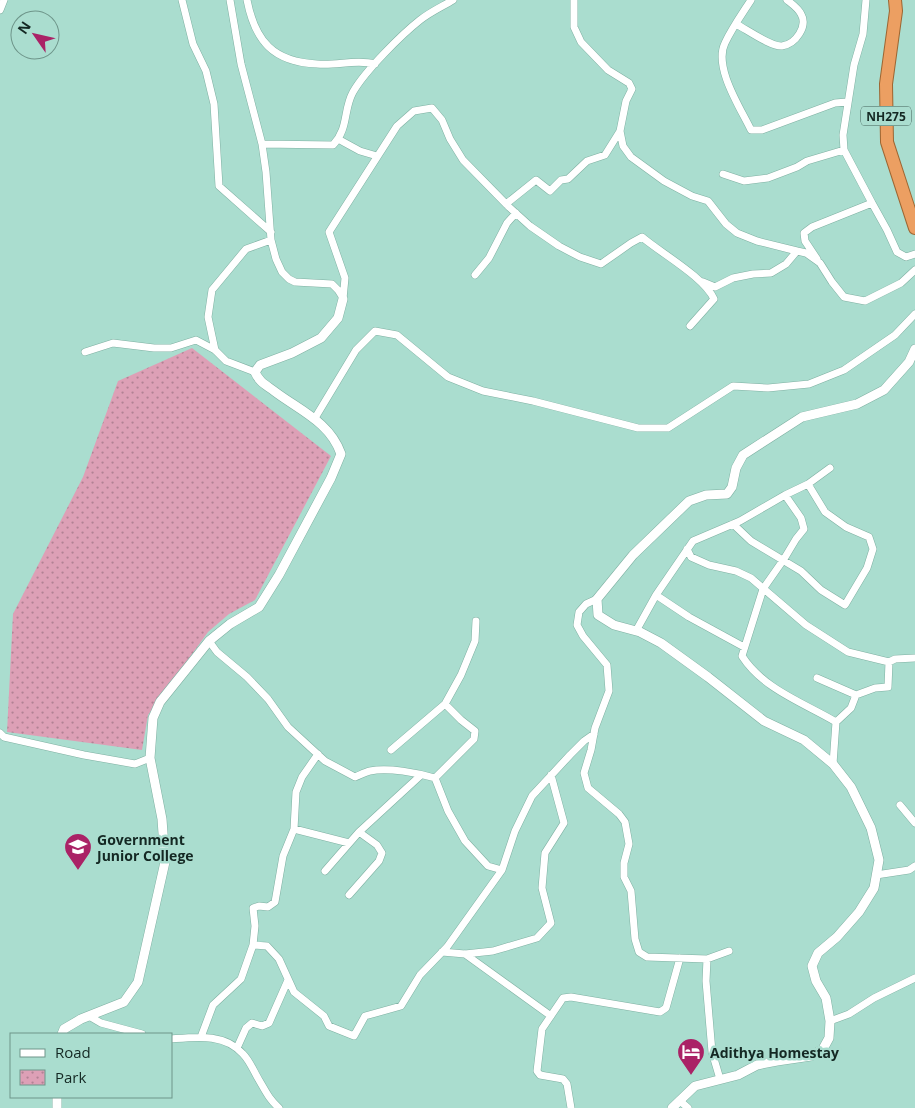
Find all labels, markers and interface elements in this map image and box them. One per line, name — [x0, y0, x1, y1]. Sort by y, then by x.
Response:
north arrow — [10, 10, 60, 60]
text: N — [13, 17, 35, 37]
road number: NH275 — [861, 106, 911, 125]
place label: Government Junior College — [95, 830, 194, 865]
school or university icon: Government Junior College — [63, 832, 93, 871]
legend — [10, 1033, 172, 1098]
hotel icon: Adithya Homestay — [676, 1037, 706, 1076]
text: Road — [55, 1042, 91, 1062]
place label: Adithya Homestay — [710, 1043, 839, 1062]
text: Park — [55, 1067, 86, 1087]

